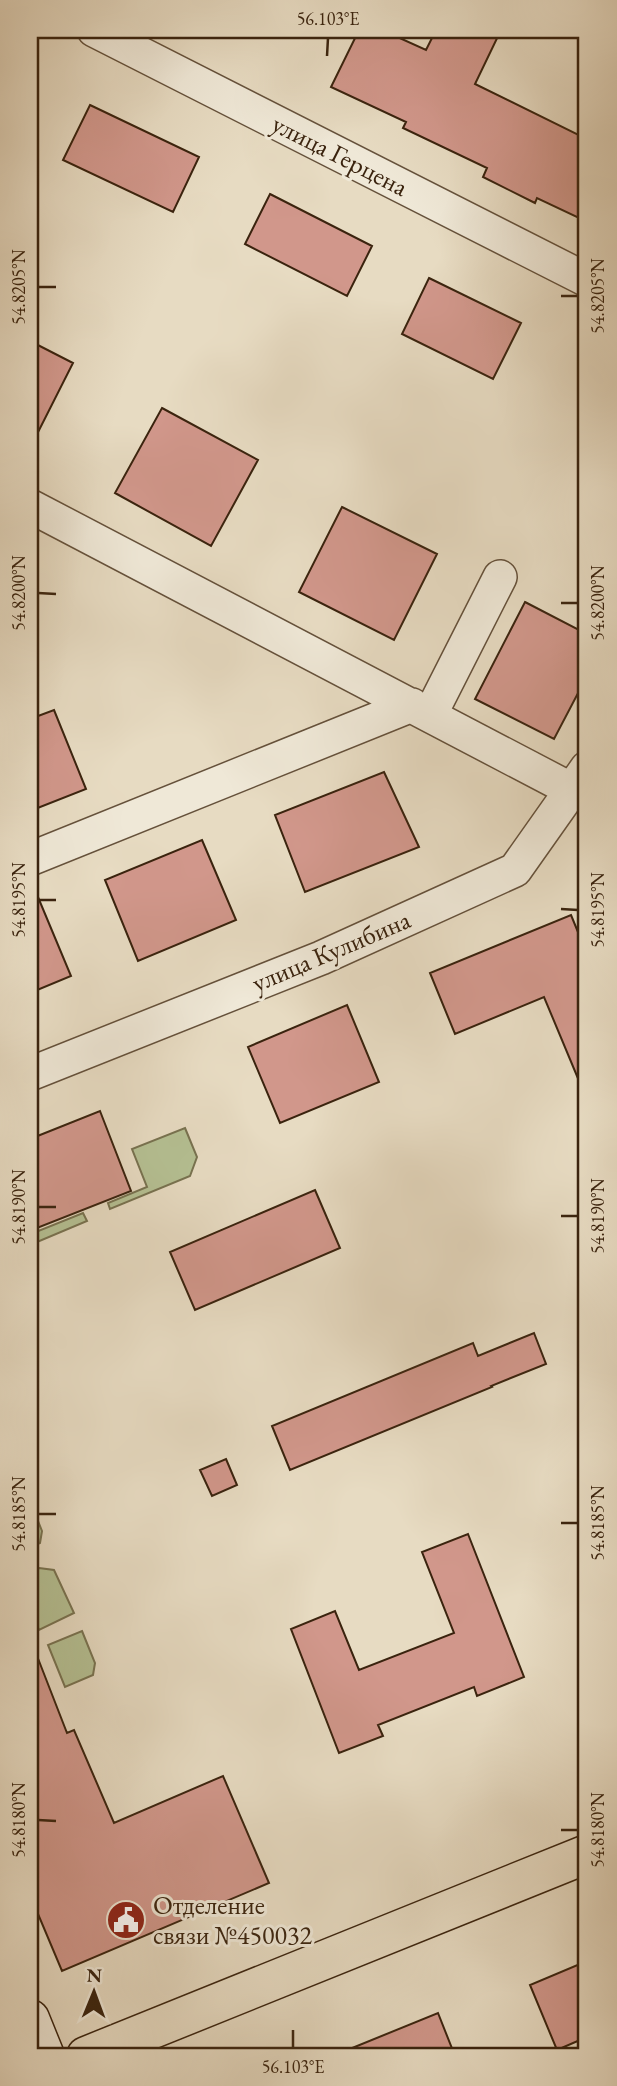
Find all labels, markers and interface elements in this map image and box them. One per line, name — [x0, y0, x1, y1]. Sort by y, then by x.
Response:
text: 56.103°E — [297, 7, 359, 30]
street label: улица Герцена — [266, 106, 414, 204]
text: 54.8205°N — [7, 249, 30, 325]
text: 54.8205°N — [586, 258, 609, 334]
text: 54.8200°N — [7, 555, 30, 631]
text: 54.8200°N — [586, 565, 609, 641]
text: 54.8195°N — [7, 862, 30, 938]
text: 54.8195°N — [586, 872, 609, 948]
street label: улица Кулибина — [247, 902, 416, 1000]
text: 54.8190°N — [7, 1169, 30, 1245]
text: 54.8190°N — [586, 1178, 609, 1254]
text: 54.8185°N — [7, 1476, 30, 1552]
text: 54.8185°N — [586, 1485, 609, 1561]
text: 54.8180°N — [7, 1782, 30, 1858]
text: 54.8180°N — [586, 1792, 609, 1868]
place label: Отделение связи №450032 — [153, 1888, 313, 1952]
public building icon: Отделение связи №450032 — [105, 1899, 147, 1941]
north arrow — [60, 1956, 130, 2026]
text: N — [86, 1963, 103, 1988]
text: 56.103°E — [262, 2055, 324, 2078]

